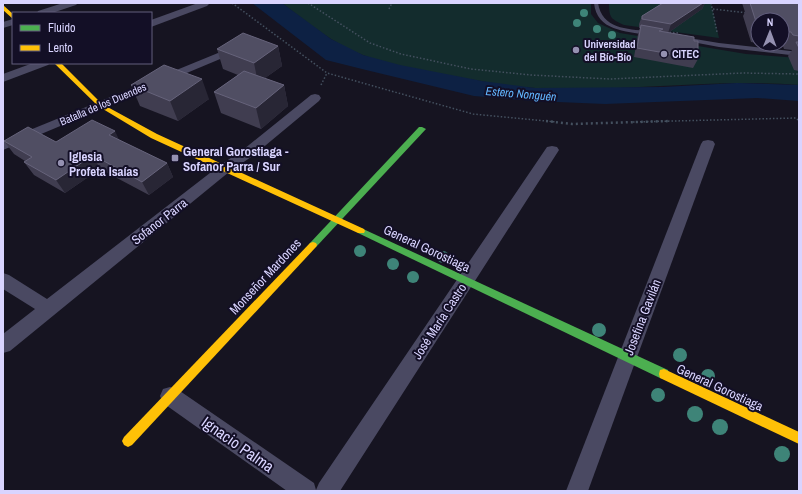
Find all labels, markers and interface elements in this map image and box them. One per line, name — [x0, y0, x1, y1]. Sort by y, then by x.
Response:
legend — [12, 12, 152, 64]
north arrow — [750, 12, 790, 52]
text: N — [767, 15, 774, 29]
text: Fluido — [48, 20, 75, 36]
place label: Universidad del Bío-Bío — [584, 37, 636, 64]
text: Lento — [48, 40, 73, 56]
marker: Universidad del Bío-Bío — [571, 45, 581, 55]
place label: CITEC — [672, 47, 700, 61]
marker: CITEC — [659, 49, 669, 59]
street label: Batalla de los Duendes — [58, 79, 149, 129]
water label: Estero Nonguén — [485, 83, 557, 105]
place label: General Gorostiaga - Sofanor Parra / Sur — [183, 143, 289, 175]
place label: Iglesia Profeta Isaías — [69, 148, 138, 180]
marker: General Gorostiaga - Sofanor Parra / Sur — [170, 153, 180, 163]
marker: Iglesia Profeta Isaías — [56, 158, 66, 168]
street label: Sofanor Parra — [128, 194, 191, 249]
street label: General Gorostiaga — [381, 221, 473, 276]
street label: Monseñor Mardones — [226, 235, 305, 318]
street label: Josefina Gavilán — [620, 277, 665, 358]
street label: José María Castro — [409, 280, 470, 362]
street label: General Gorostiaga — [674, 360, 766, 415]
street label: Ignacio Palma — [197, 411, 279, 477]

